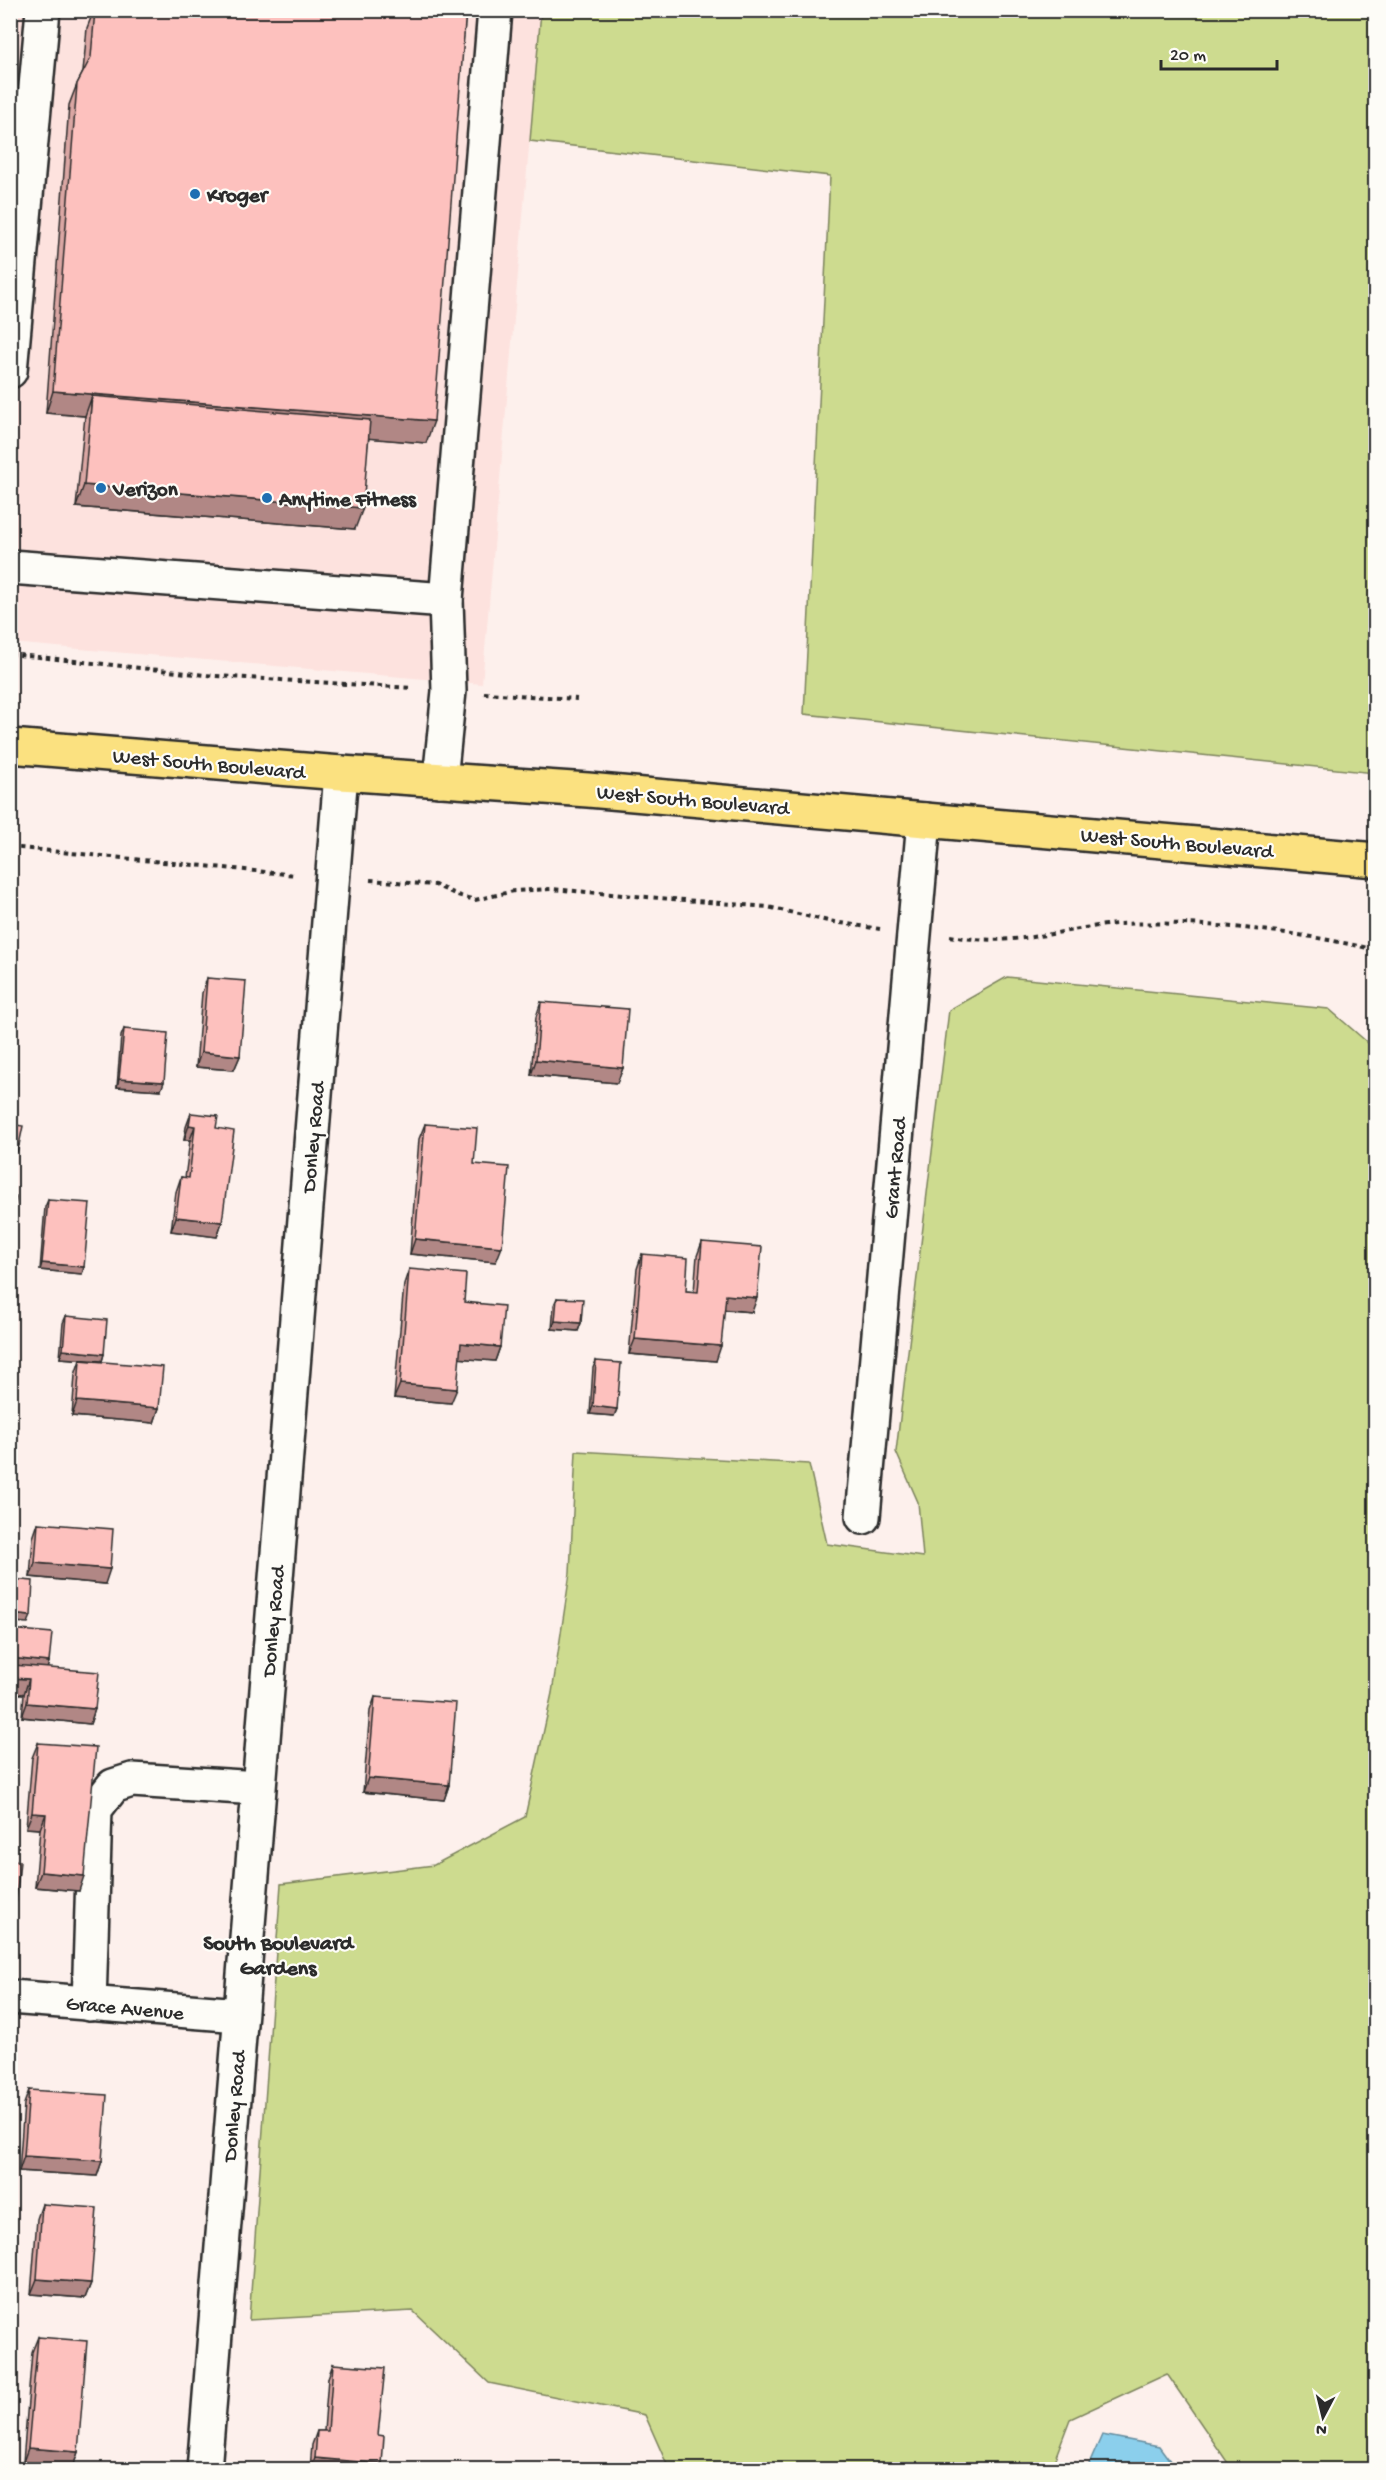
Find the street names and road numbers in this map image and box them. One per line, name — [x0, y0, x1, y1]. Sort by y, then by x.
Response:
street label: West South Boulevard — [112, 746, 308, 787]
street label: West South Boulevard — [596, 782, 792, 823]
street label: West South Boulevard — [1080, 825, 1276, 866]
street label: Donley Road — [298, 1079, 333, 1196]
street label: Grant Road — [881, 1115, 915, 1220]
street label: Donley Road — [258, 1563, 293, 1680]
street label: Grace Avenue — [65, 1993, 186, 2028]
street label: Donley Road — [219, 2048, 254, 2165]

